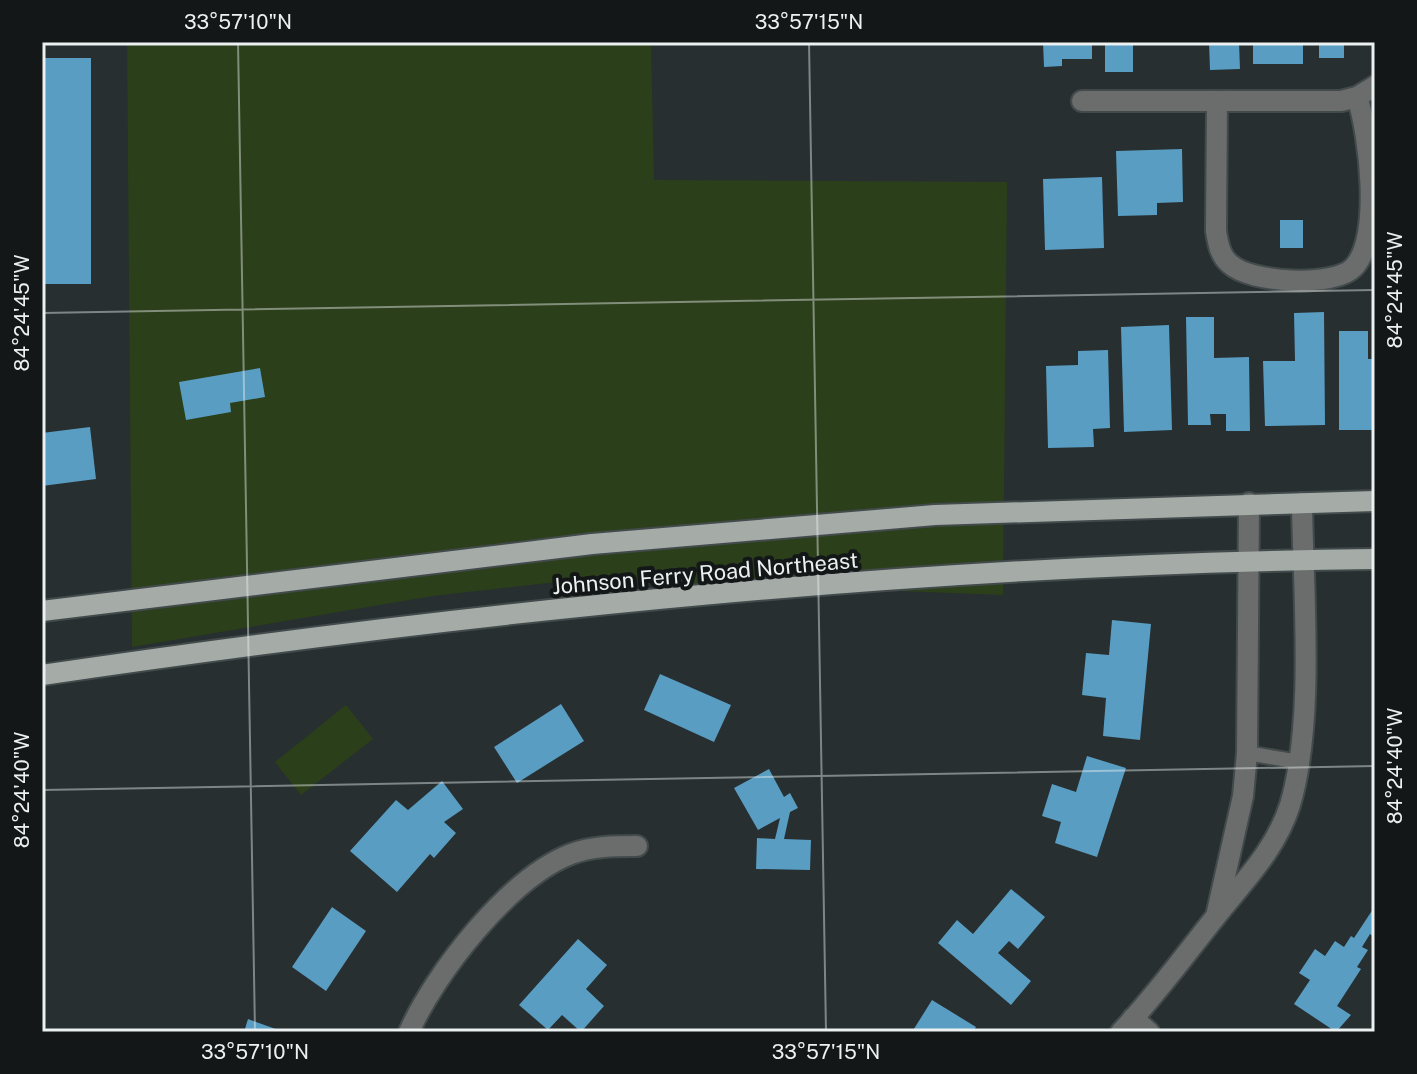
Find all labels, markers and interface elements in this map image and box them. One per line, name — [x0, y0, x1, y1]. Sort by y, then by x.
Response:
text: 33°57'10"N — [184, 10, 292, 34]
text: 33°57'15"N — [755, 10, 863, 34]
text: 84°24'45"W — [1383, 232, 1407, 349]
text: 84°24'45"W — [10, 255, 34, 372]
street label: Johnson Ferry Road Northeast — [551, 547, 859, 599]
text: 84°24'40"W — [1383, 708, 1407, 824]
text: 84°24'40"W — [10, 732, 34, 848]
text: 33°57'10"N — [201, 1040, 309, 1064]
text: 33°57'15"N — [772, 1040, 880, 1064]

